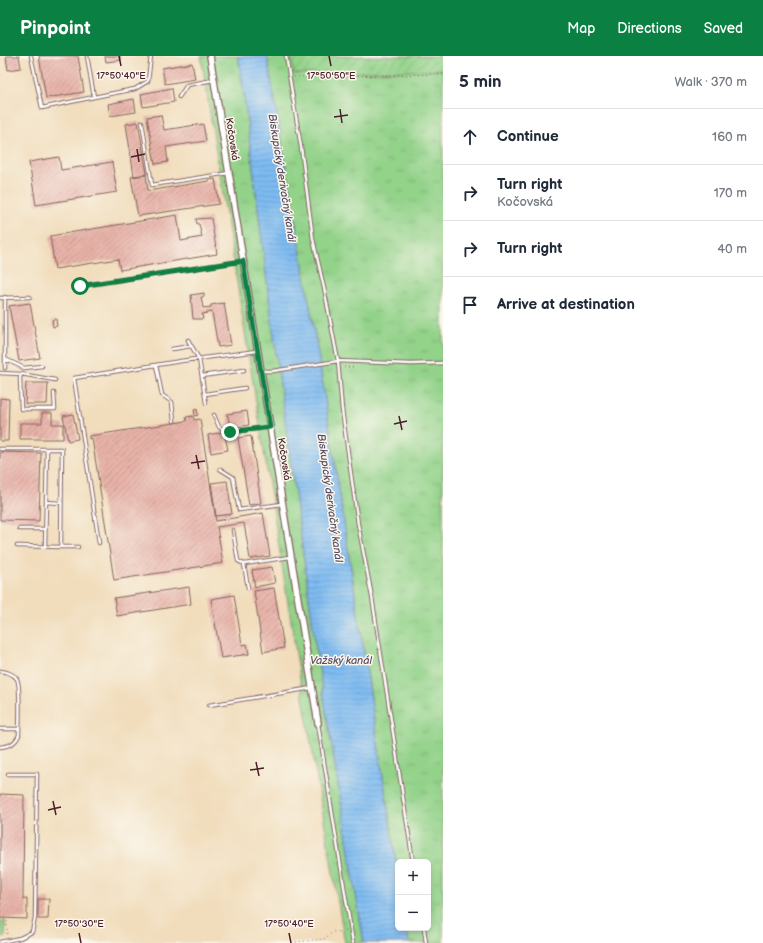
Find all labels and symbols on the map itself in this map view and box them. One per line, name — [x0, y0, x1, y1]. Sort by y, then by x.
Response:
text: 17°50'40"E — [96, 70, 146, 82]
text: 17°50'50"E — [306, 70, 356, 82]
water label: Biskupický derivačný kanál — [265, 113, 299, 244]
street label: Kočovská — [223, 117, 241, 162]
route start — [71, 277, 89, 295]
route end — [221, 423, 239, 441]
water label: Biskupický derivačný kanál — [315, 433, 346, 564]
street label: Kočovská — [275, 437, 293, 482]
water label: Važský kanál — [310, 654, 372, 667]
text: 17°50'30"E — [54, 918, 104, 930]
text: 17°50'40"E — [264, 918, 314, 930]

